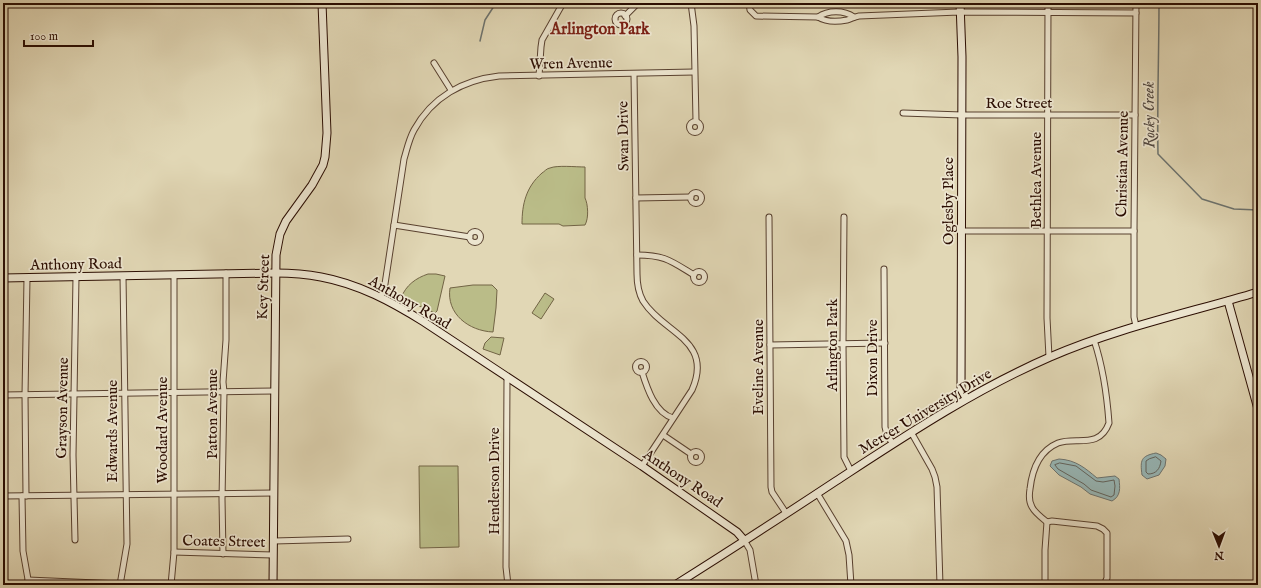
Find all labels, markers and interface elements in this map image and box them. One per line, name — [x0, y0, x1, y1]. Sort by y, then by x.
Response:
district label: Arlington Park — [549, 20, 650, 40]
scale bar — [24, 22, 93, 48]
text: 100 m — [30, 29, 58, 44]
street label: Wren Avenue — [529, 53, 613, 74]
water label: Rocky Creek — [1139, 81, 1161, 149]
street label: Roe Street — [986, 94, 1052, 113]
street label: Swan Drive — [613, 101, 634, 171]
street label: Christian Avenue — [1112, 111, 1133, 217]
street label: Bethlea Avenue — [1027, 132, 1046, 228]
street label: Oglesby Place — [939, 157, 958, 245]
street label: Anthony Road — [29, 254, 123, 275]
street label: Key Street — [253, 254, 274, 320]
street label: Anthony Road — [364, 271, 455, 334]
street label: Arlington Park — [823, 298, 842, 392]
street label: Eveline Avenue — [749, 319, 768, 415]
street label: Dixon Drive — [863, 319, 882, 397]
street label: Grayson Avenue — [52, 357, 73, 459]
street label: Mercer University Drive — [855, 364, 995, 459]
street label: Patton Avenue — [203, 369, 222, 459]
street label: Woodard Avenue — [153, 376, 172, 483]
street label: Edwards Avenue — [103, 380, 122, 482]
street label: Henderson Drive — [485, 427, 504, 535]
street label: Anthony Road — [639, 444, 727, 512]
north arrow — [1199, 526, 1239, 566]
street label: Coates Street — [182, 531, 266, 552]
text: N — [1214, 548, 1225, 562]

